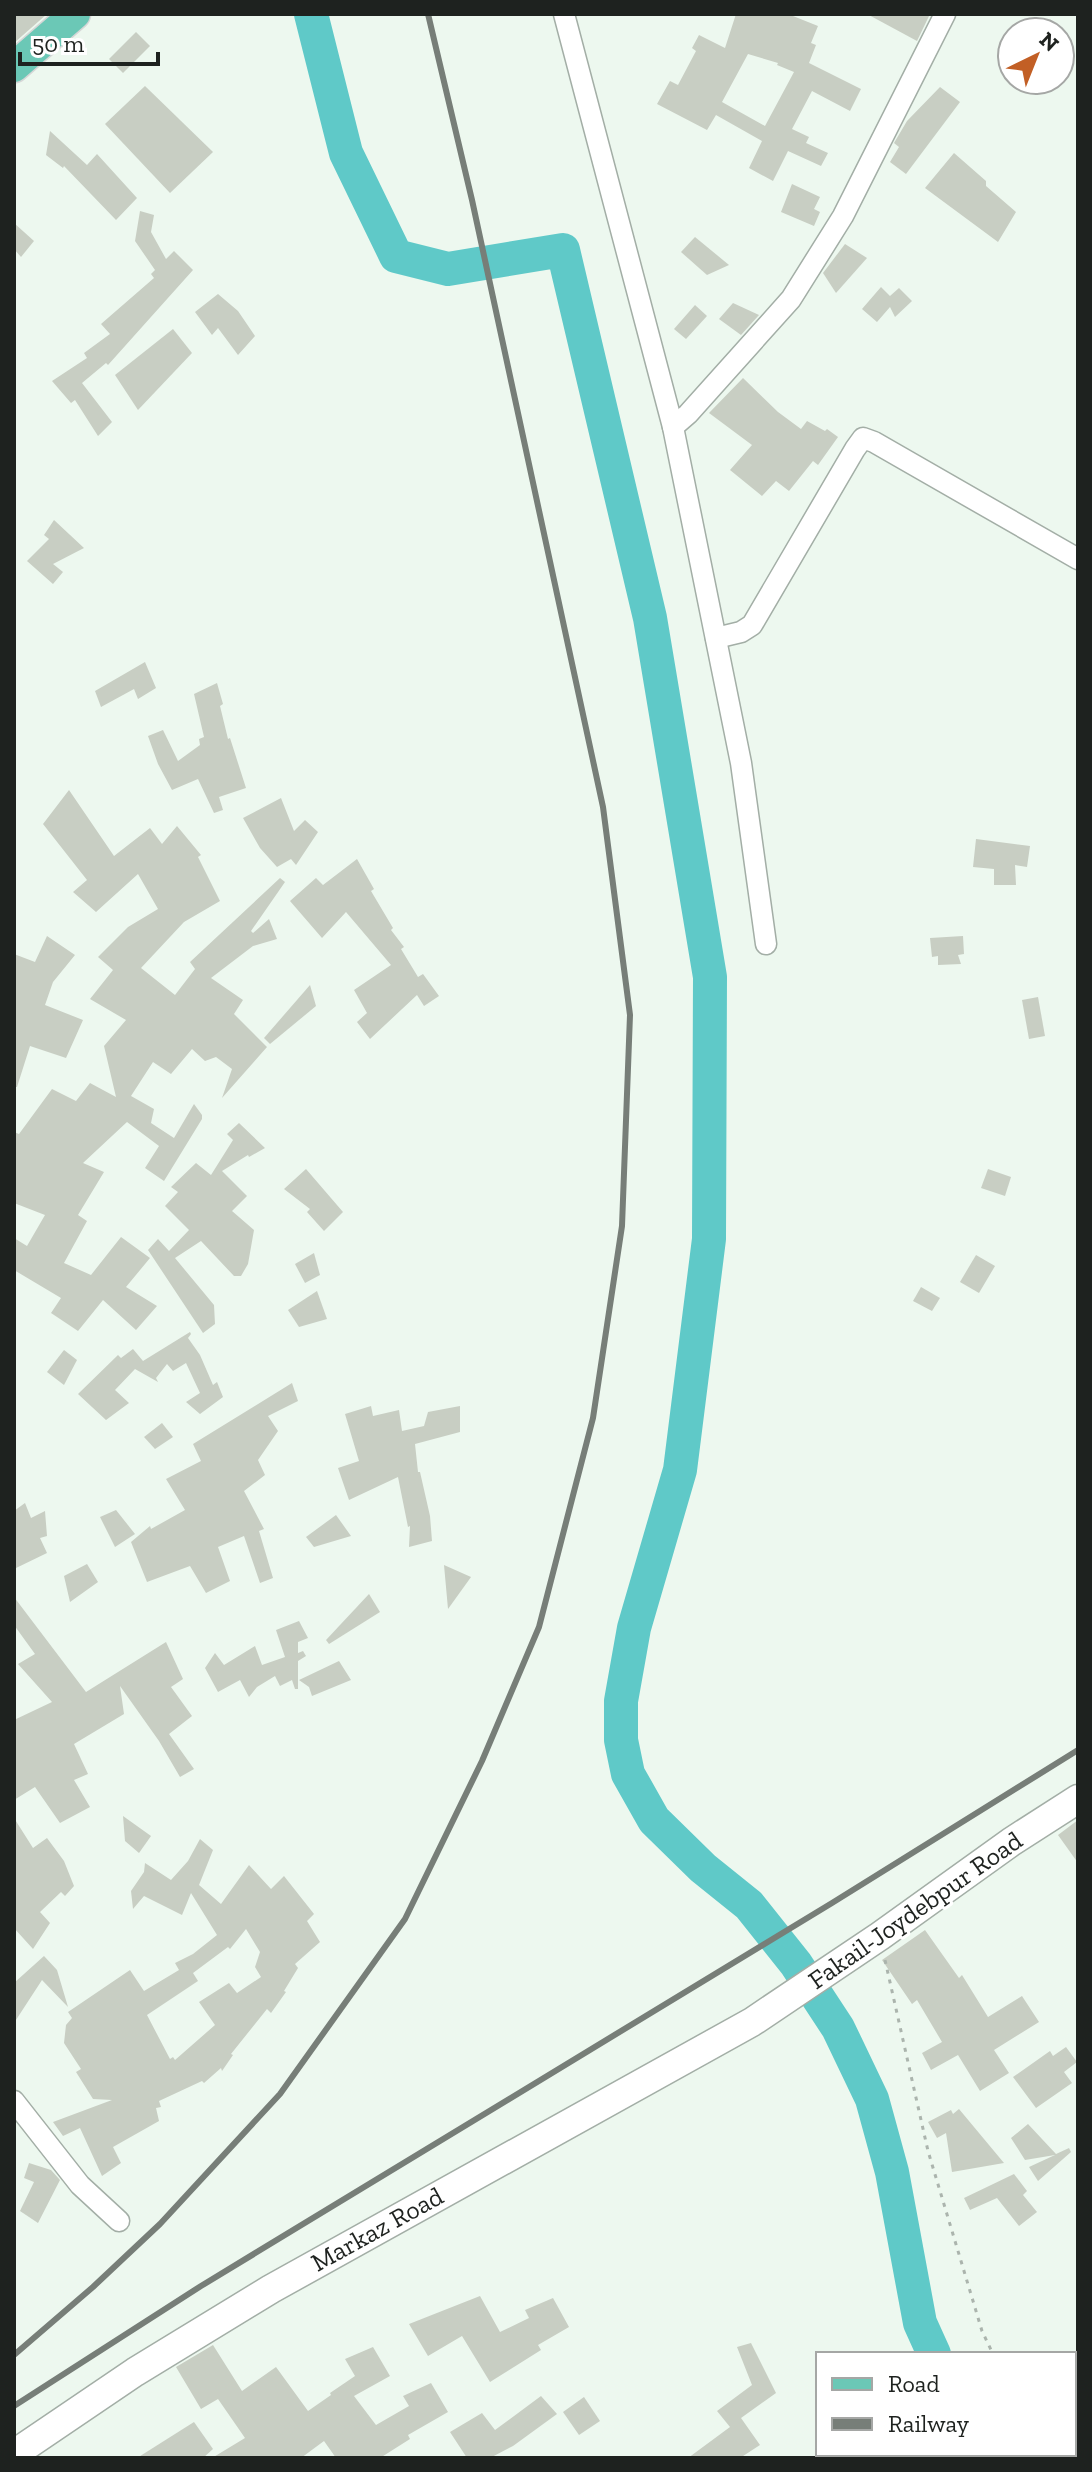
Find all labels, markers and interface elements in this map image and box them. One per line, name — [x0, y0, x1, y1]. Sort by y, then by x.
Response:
scale bar — [20, 16, 158, 66]
north arrow — [996, 16, 1076, 96]
text: N — [1034, 26, 1065, 57]
text: 50 m — [32, 29, 85, 58]
street label: Fakail-Joydebpur Road — [802, 1824, 1028, 1996]
street label: Markaz Road — [305, 2180, 449, 2278]
legend — [816, 2352, 1076, 2456]
text: Road — [888, 2369, 940, 2398]
text: Railway — [888, 2409, 970, 2438]

